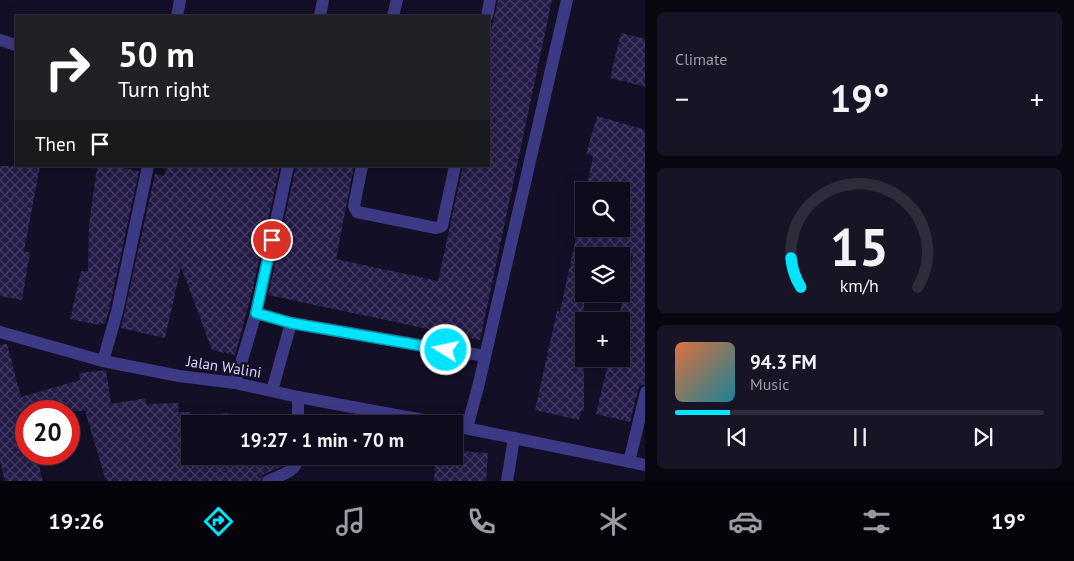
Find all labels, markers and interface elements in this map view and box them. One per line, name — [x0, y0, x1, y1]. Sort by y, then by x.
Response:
text: 50 m — [118, 31, 195, 77]
icon: right — [35, 35, 100, 100]
text: Climate — [675, 49, 727, 69]
text: 19° — [830, 73, 889, 122]
text: Turn right — [118, 75, 210, 103]
text: − — [675, 80, 689, 117]
text: + — [1030, 80, 1044, 117]
icon: arrive — [86, 130, 114, 158]
text: Then — [35, 132, 76, 156]
map controls — [575, 182, 630, 367]
button: search — [575, 182, 630, 237]
text: 15 — [830, 213, 889, 280]
pin — [251, 219, 293, 261]
icon: arrive — [258, 226, 286, 254]
button: layers — [575, 247, 630, 302]
text: km/h — [840, 274, 879, 297]
button: + — [575, 312, 630, 367]
position arrow — [419, 323, 471, 375]
text: 94.3 FM — [750, 350, 817, 374]
street label: Jalan Walini — [184, 351, 263, 382]
text: Music — [750, 374, 790, 394]
speed limit sign: 20 — [15, 400, 80, 465]
icon: previous — [723, 423, 751, 451]
icon: pause — [846, 423, 874, 451]
icon: next — [969, 423, 997, 451]
text: 19:27 · 1 min · 70 m — [240, 428, 404, 452]
icon: directions — [201, 504, 236, 539]
icon: music — [333, 504, 368, 539]
icon: phone — [464, 504, 499, 539]
icon: climate — [596, 504, 631, 539]
icon: car — [728, 504, 763, 539]
icon: filters — [859, 504, 894, 539]
text: 19:26 — [48, 507, 104, 535]
text: 19° — [991, 507, 1026, 535]

